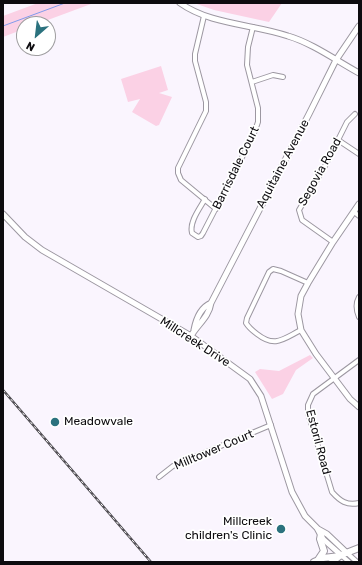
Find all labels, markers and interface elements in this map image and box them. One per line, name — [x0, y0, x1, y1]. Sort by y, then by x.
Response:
north arrow — [16, 16, 56, 56]
text: N — [24, 39, 37, 54]
street label: Aquitaine Avenue — [254, 117, 312, 211]
street label: Barrisdale Court — [210, 124, 262, 212]
street label: Segovia Road — [295, 135, 345, 209]
street label: Millcreek Drive — [157, 314, 233, 370]
street label: Estoril Road — [302, 408, 334, 476]
place label: Meadowvale — [64, 415, 133, 429]
marker: Meadowvale — [49, 416, 61, 428]
street label: Milltower Court — [172, 427, 256, 473]
place label: Millcreek children's Clinic — [185, 515, 272, 543]
marker: Millcreek children's Clinic — [275, 523, 287, 535]

